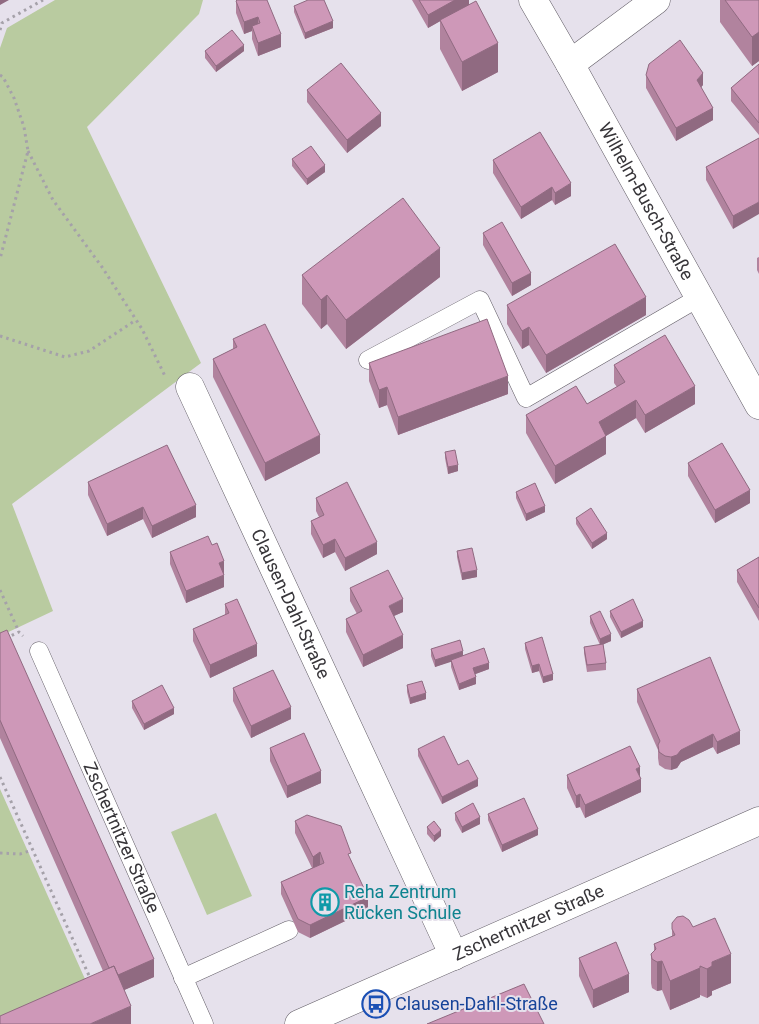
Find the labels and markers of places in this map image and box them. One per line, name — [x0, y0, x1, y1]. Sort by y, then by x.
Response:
place label: Reha Zentrum Rücken Schule — [344, 881, 461, 923]
building icon: Reha Zentrum Rücken Schule — [310, 887, 340, 917]
bus stop icon: Clausen-Dahl-Straße — [361, 989, 391, 1019]
place label: Clausen-Dahl-Straße — [395, 993, 558, 1014]

